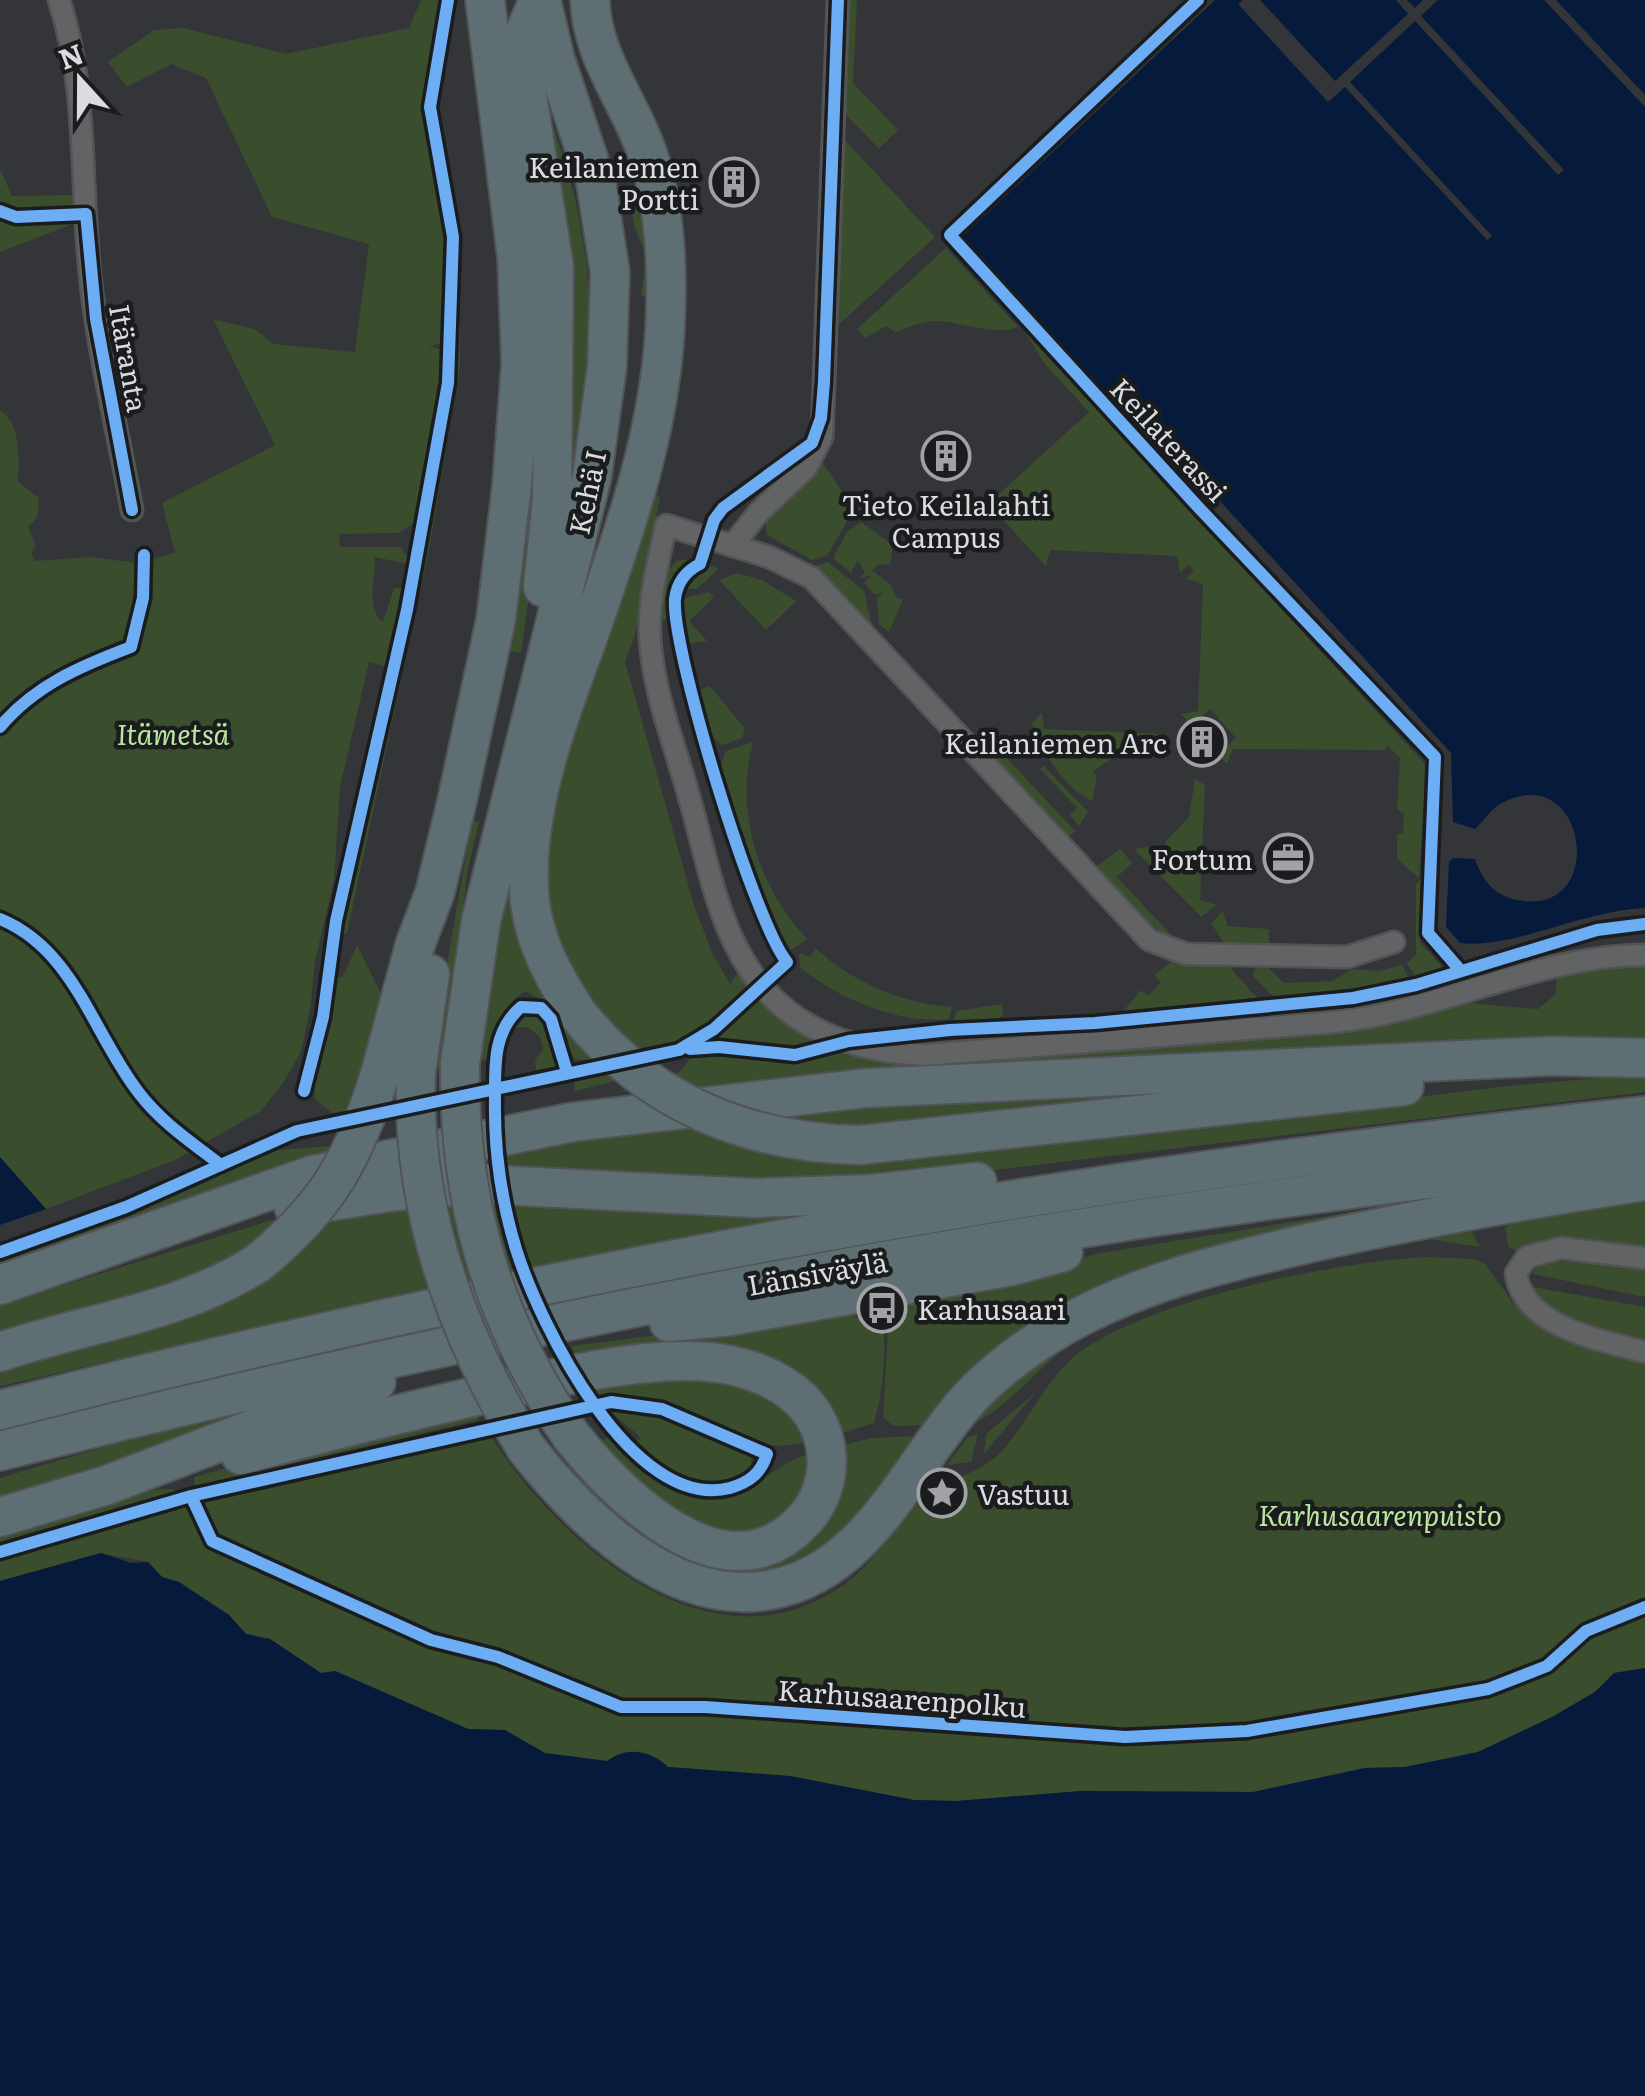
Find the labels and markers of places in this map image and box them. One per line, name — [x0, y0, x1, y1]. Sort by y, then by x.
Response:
place label: Keilaniemen Portti — [529, 145, 699, 219]
building icon: Keilaniemen Portti — [708, 156, 760, 208]
building icon: Tieto Keilalahti Campus — [920, 430, 972, 482]
place label: Tieto Keilalahti Campus — [842, 483, 1050, 557]
building icon: Keilaniemen Arc — [1176, 716, 1228, 768]
place label: Keilaniemen Arc — [944, 721, 1167, 763]
office icon: Fortum — [1262, 832, 1314, 884]
place label: Fortum — [1152, 837, 1253, 879]
bus stop icon: Karhusaari — [856, 1282, 908, 1334]
place label: Karhusaari — [917, 1287, 1066, 1329]
place icon: Vastuu — [916, 1467, 968, 1519]
place label: Vastuu — [977, 1472, 1069, 1514]

